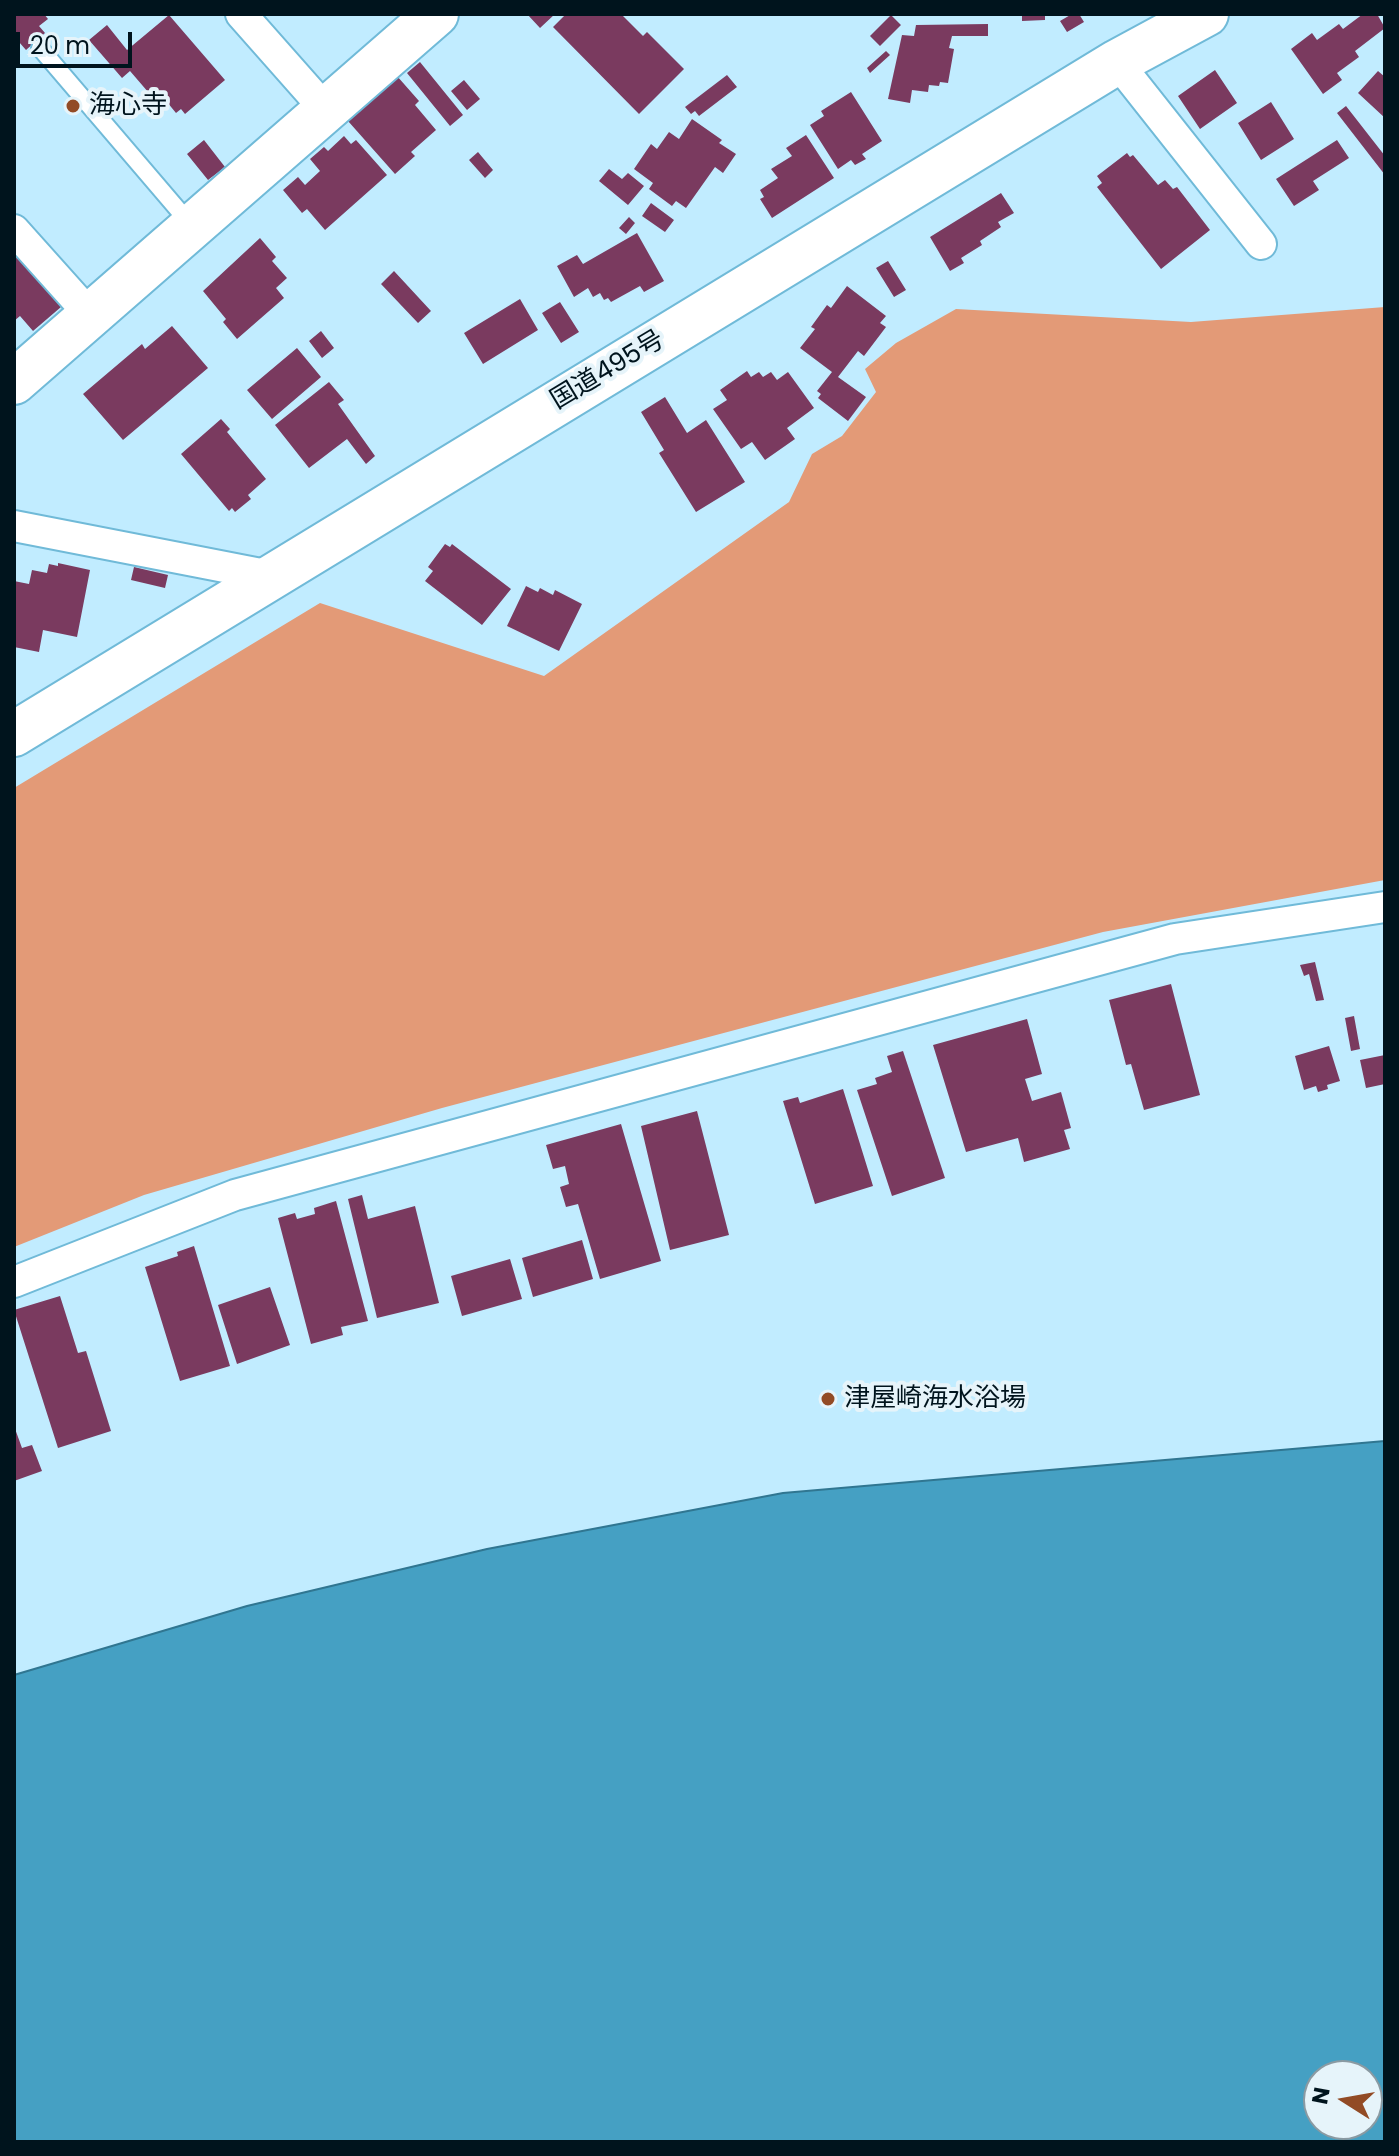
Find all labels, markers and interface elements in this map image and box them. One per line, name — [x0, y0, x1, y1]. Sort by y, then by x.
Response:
scale bar — [20, 16, 136, 66]
text: 20 m — [30, 29, 90, 62]
place label: 海心寺 — [89, 90, 167, 122]
marker: 海心寺 — [64, 97, 82, 115]
street label: 国道495号 — [546, 325, 670, 417]
place label: 津屋崎海水浴場 — [844, 1383, 1026, 1415]
marker: 津屋崎海水浴場 — [819, 1390, 837, 1408]
north arrow — [1303, 2060, 1383, 2140]
text: N — [1304, 2085, 1338, 2107]

